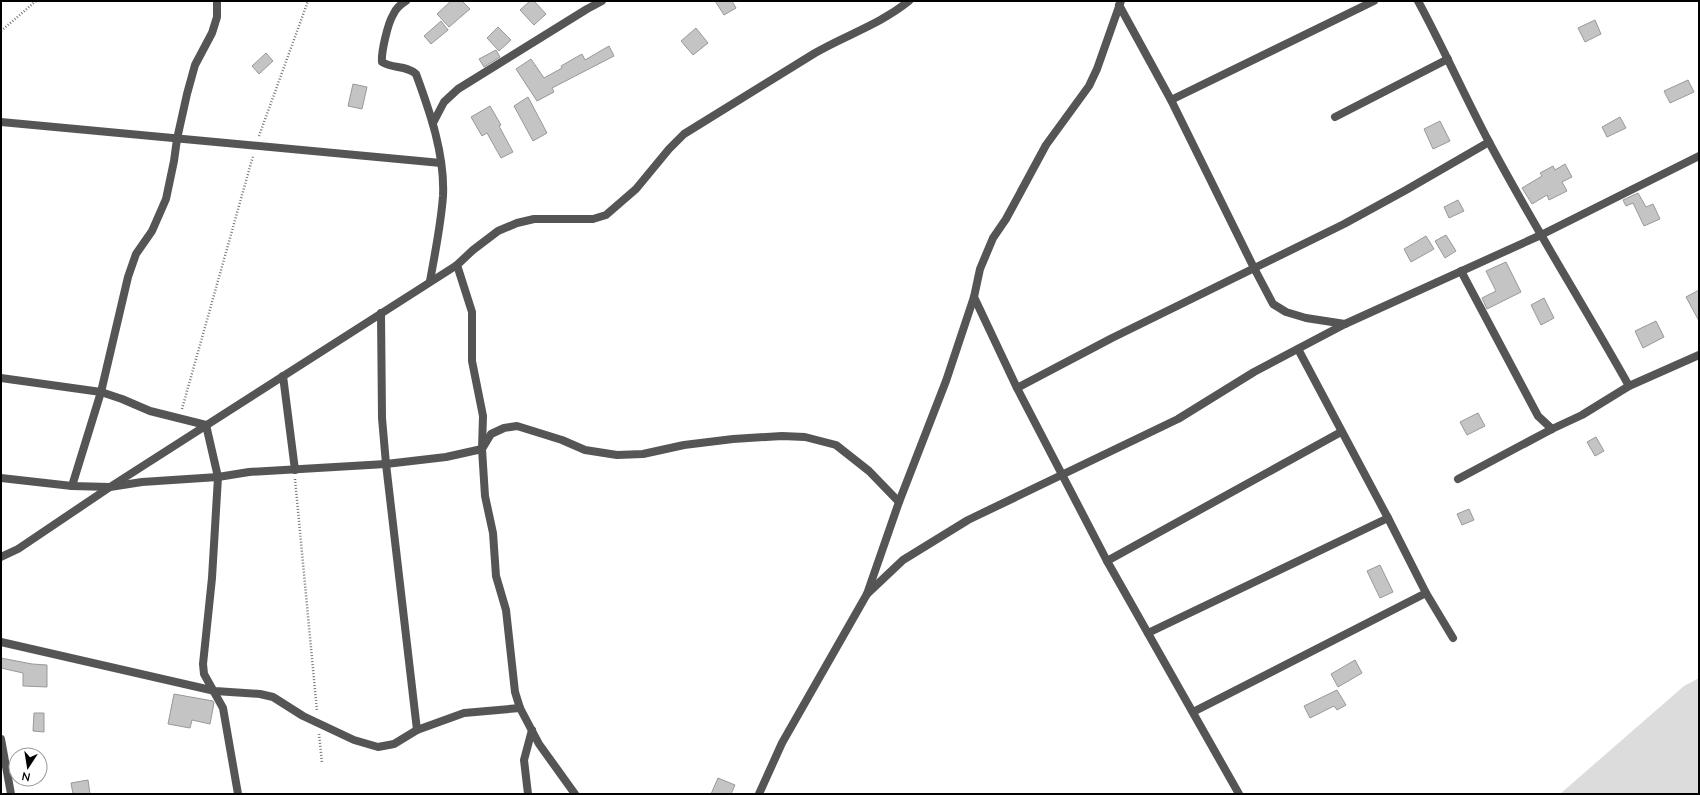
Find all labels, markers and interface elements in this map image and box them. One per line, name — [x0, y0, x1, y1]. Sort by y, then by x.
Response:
north arrow — [8, 747, 48, 787]
text: N — [20, 770, 31, 785]

